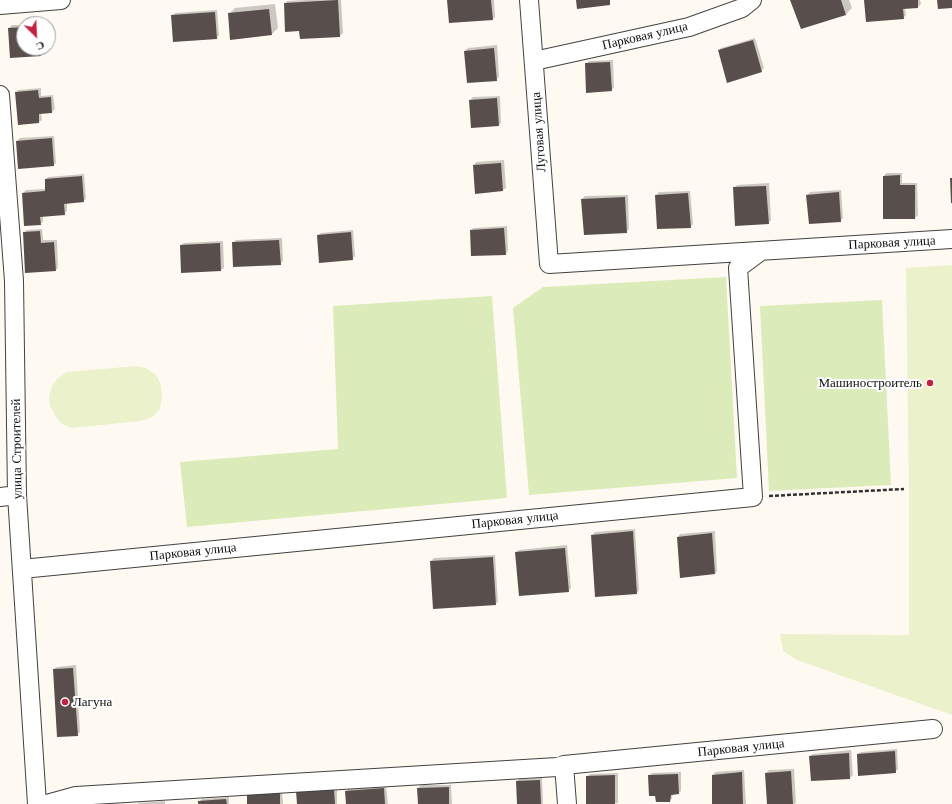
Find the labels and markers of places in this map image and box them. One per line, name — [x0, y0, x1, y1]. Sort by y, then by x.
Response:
place label: Машиностроитель — [818, 375, 922, 391]
marker: Машиностроитель — [925, 378, 935, 388]
place label: Лагуна — [73, 694, 112, 710]
marker: Лагуна — [60, 697, 70, 707]

